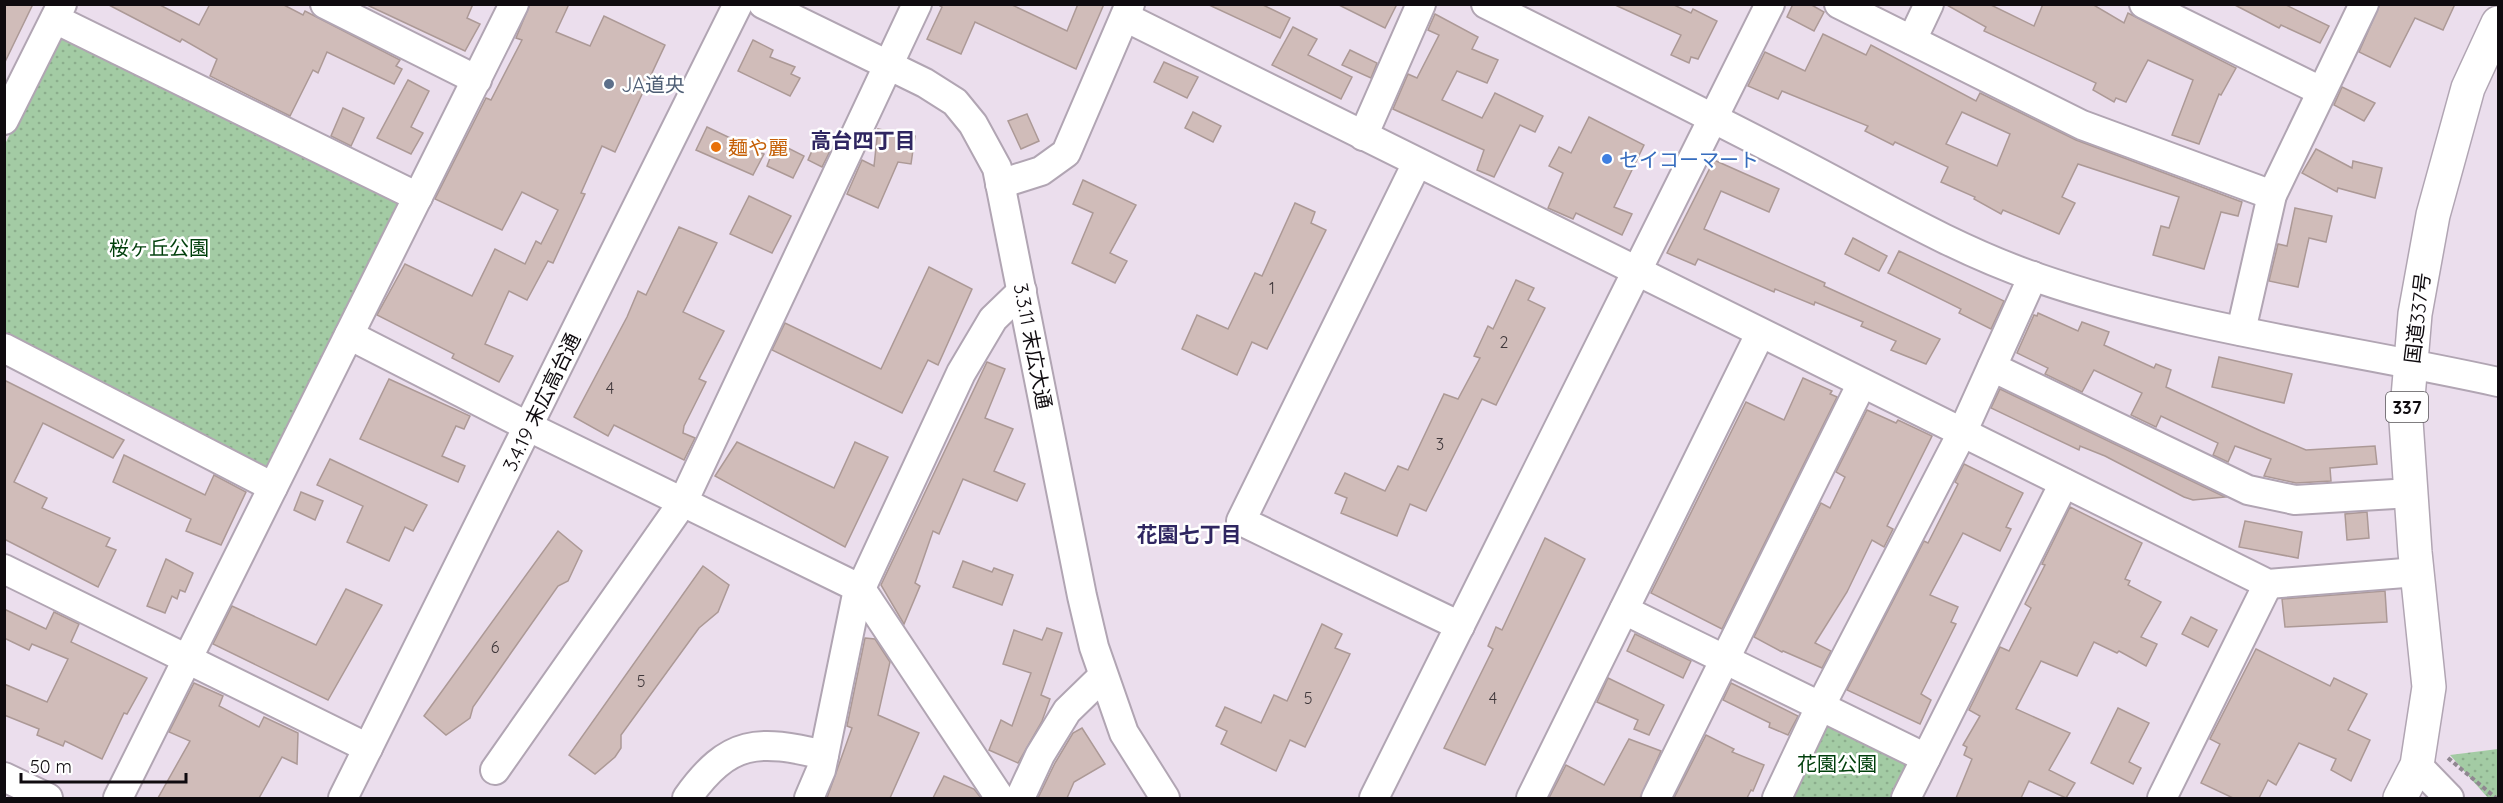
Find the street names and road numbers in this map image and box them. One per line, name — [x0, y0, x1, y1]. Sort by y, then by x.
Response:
street label: 国道337号 — [2399, 271, 2435, 365]
street label: 3.3.11 末広大通 — [1009, 281, 1057, 411]
street label: 3.4.19 末広高台通 — [497, 329, 585, 475]
road number: 337 — [2386, 392, 2428, 422]

